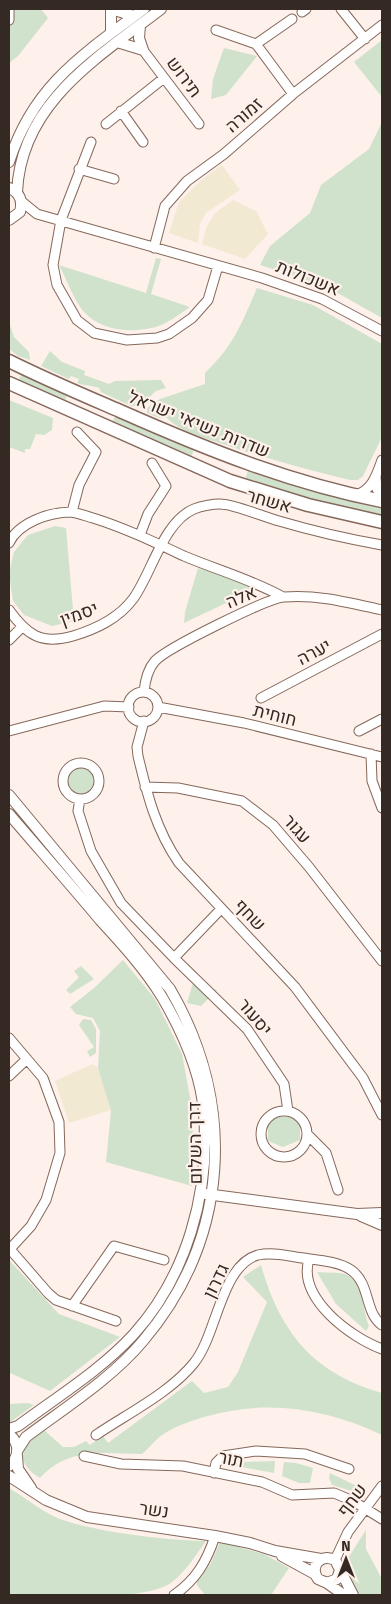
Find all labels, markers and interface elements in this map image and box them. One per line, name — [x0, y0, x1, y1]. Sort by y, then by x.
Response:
street label: תירוש — [162, 52, 206, 102]
street label: זמורה — [221, 93, 267, 137]
street label: אשכולות — [273, 255, 343, 301]
street label: שדרות נשיאי ישראל — [125, 385, 273, 463]
street label: אשחר — [244, 484, 294, 518]
street label: אלה — [222, 581, 260, 613]
street label: יסמין — [57, 597, 101, 631]
street label: יערה — [293, 634, 335, 670]
street label: חוחית — [251, 699, 299, 731]
street label: עגור — [278, 810, 316, 848]
street label: שחף — [230, 894, 270, 936]
street label: יסעור — [233, 994, 277, 1040]
street label: דרך השלום — [183, 1101, 207, 1185]
street label: גדרון — [198, 1260, 234, 1302]
street label: תור — [216, 1446, 246, 1472]
street label: שחף — [332, 1479, 372, 1521]
street label: נשר — [138, 1497, 170, 1523]
north arrow — [321, 1534, 371, 1584]
text: N — [341, 1538, 351, 1555]

